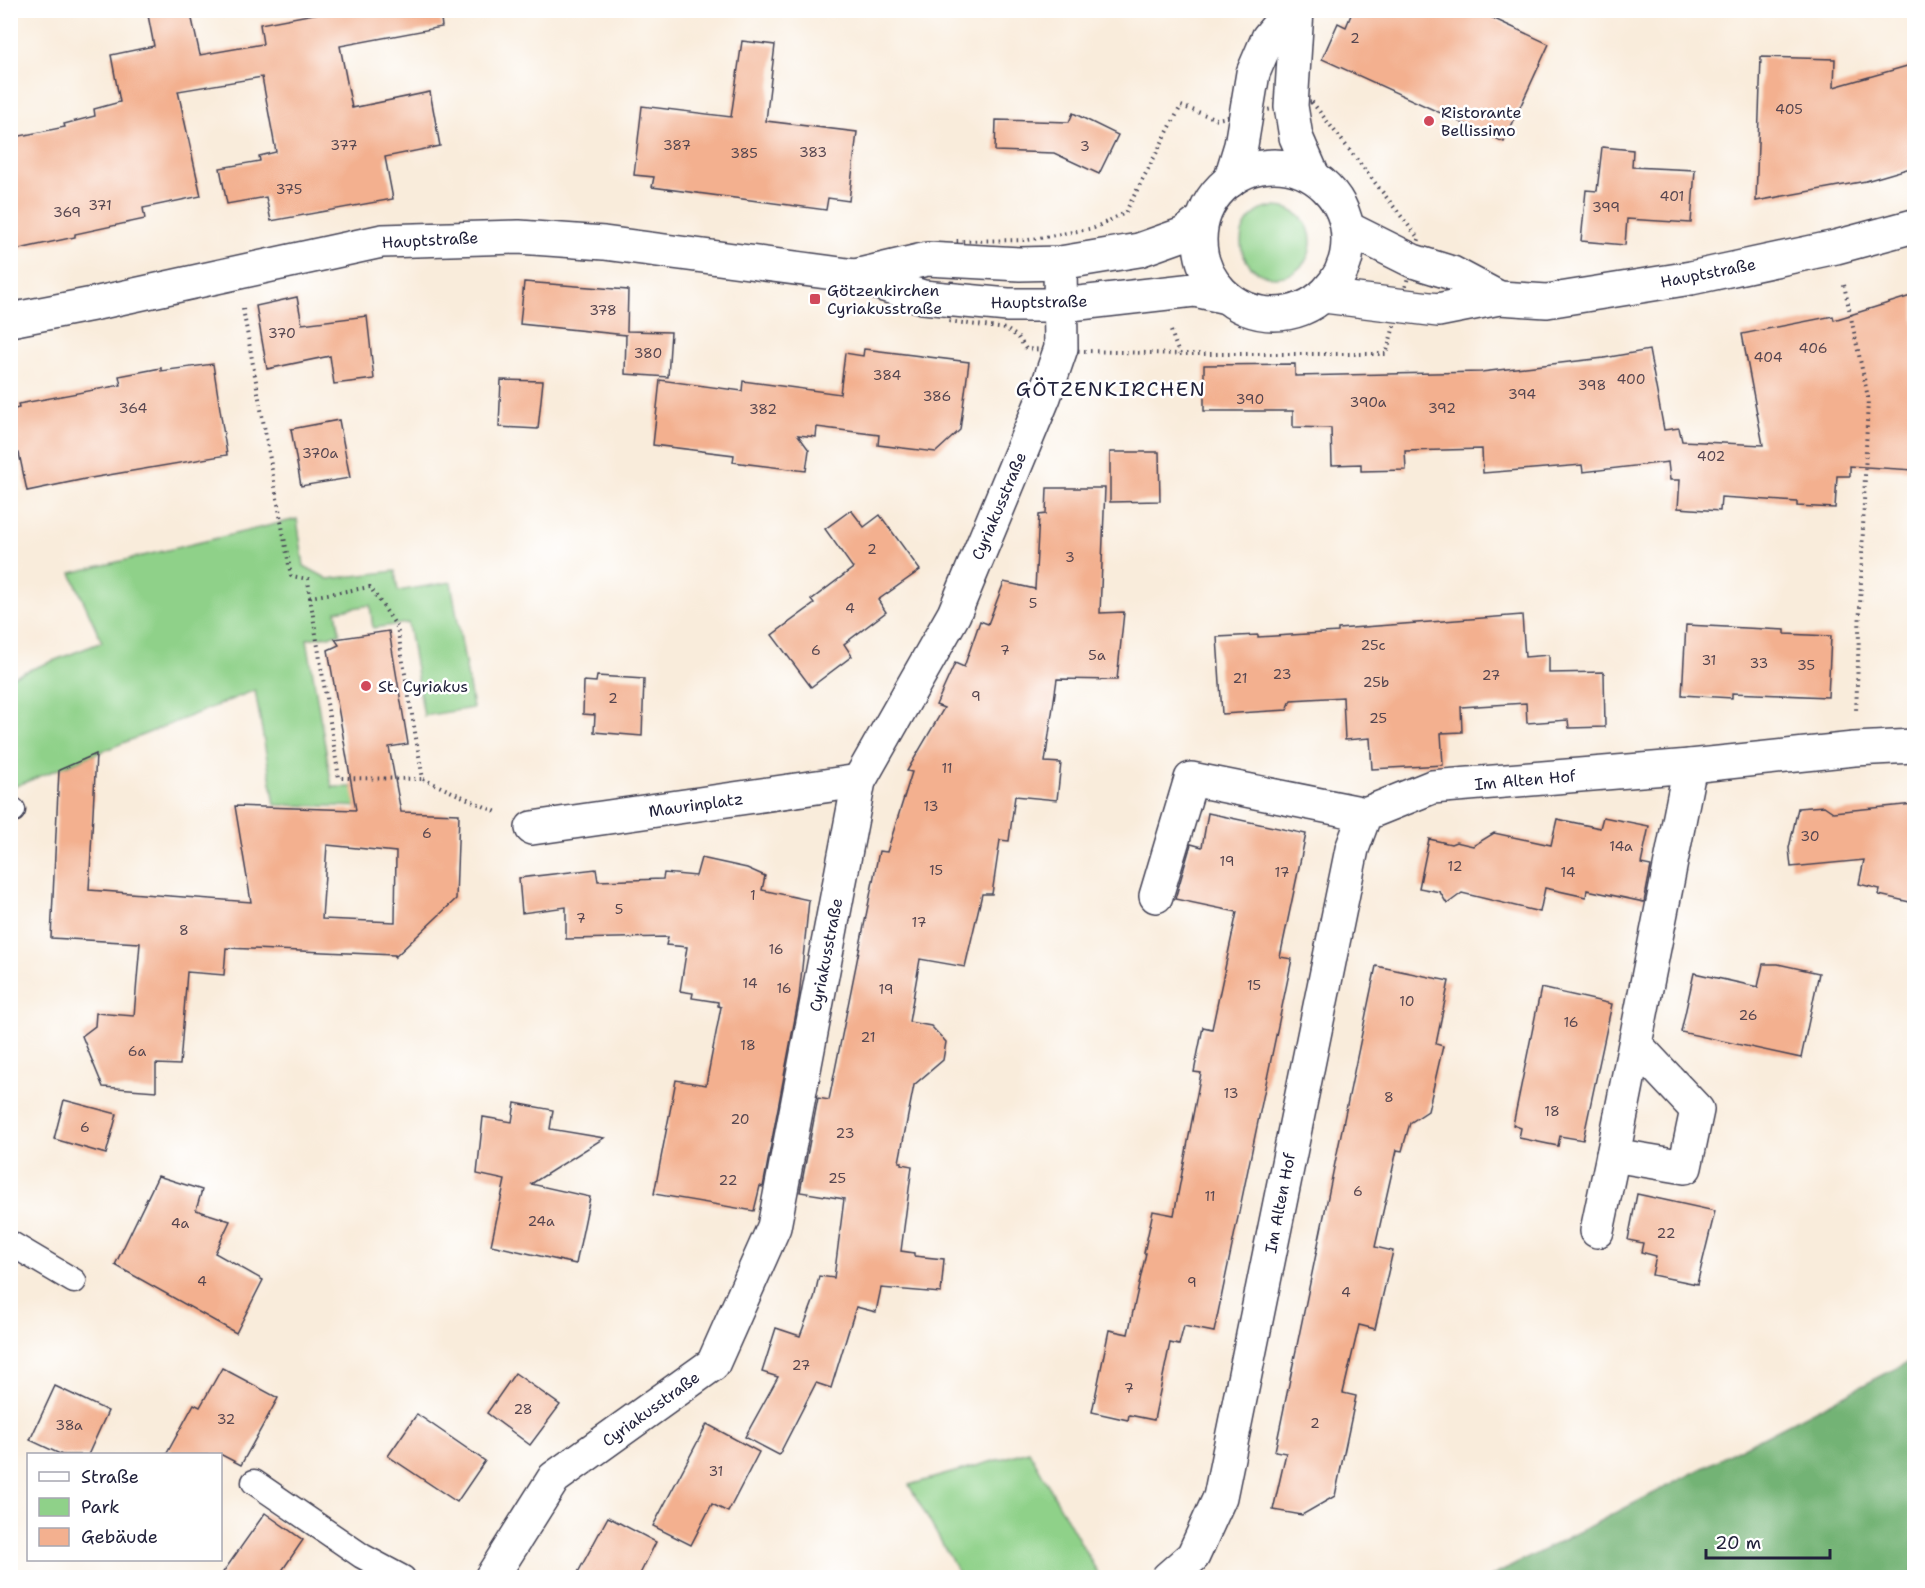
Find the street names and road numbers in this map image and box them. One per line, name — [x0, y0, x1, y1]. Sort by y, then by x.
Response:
street label: Hauptstraße — [381, 227, 479, 253]
street label: Hauptstraße — [1659, 253, 1757, 293]
street label: Hauptstraße — [990, 291, 1088, 313]
street label: Cyriakusstraße — [967, 449, 1031, 563]
street label: Im Alten Hof — [1473, 765, 1578, 795]
street label: Maurinplatz — [647, 788, 745, 822]
street label: Cyriakusstraße — [805, 896, 847, 1014]
street label: Im Alten Hof — [1260, 1150, 1300, 1255]
street label: Cyriakusstraße — [598, 1367, 704, 1451]

